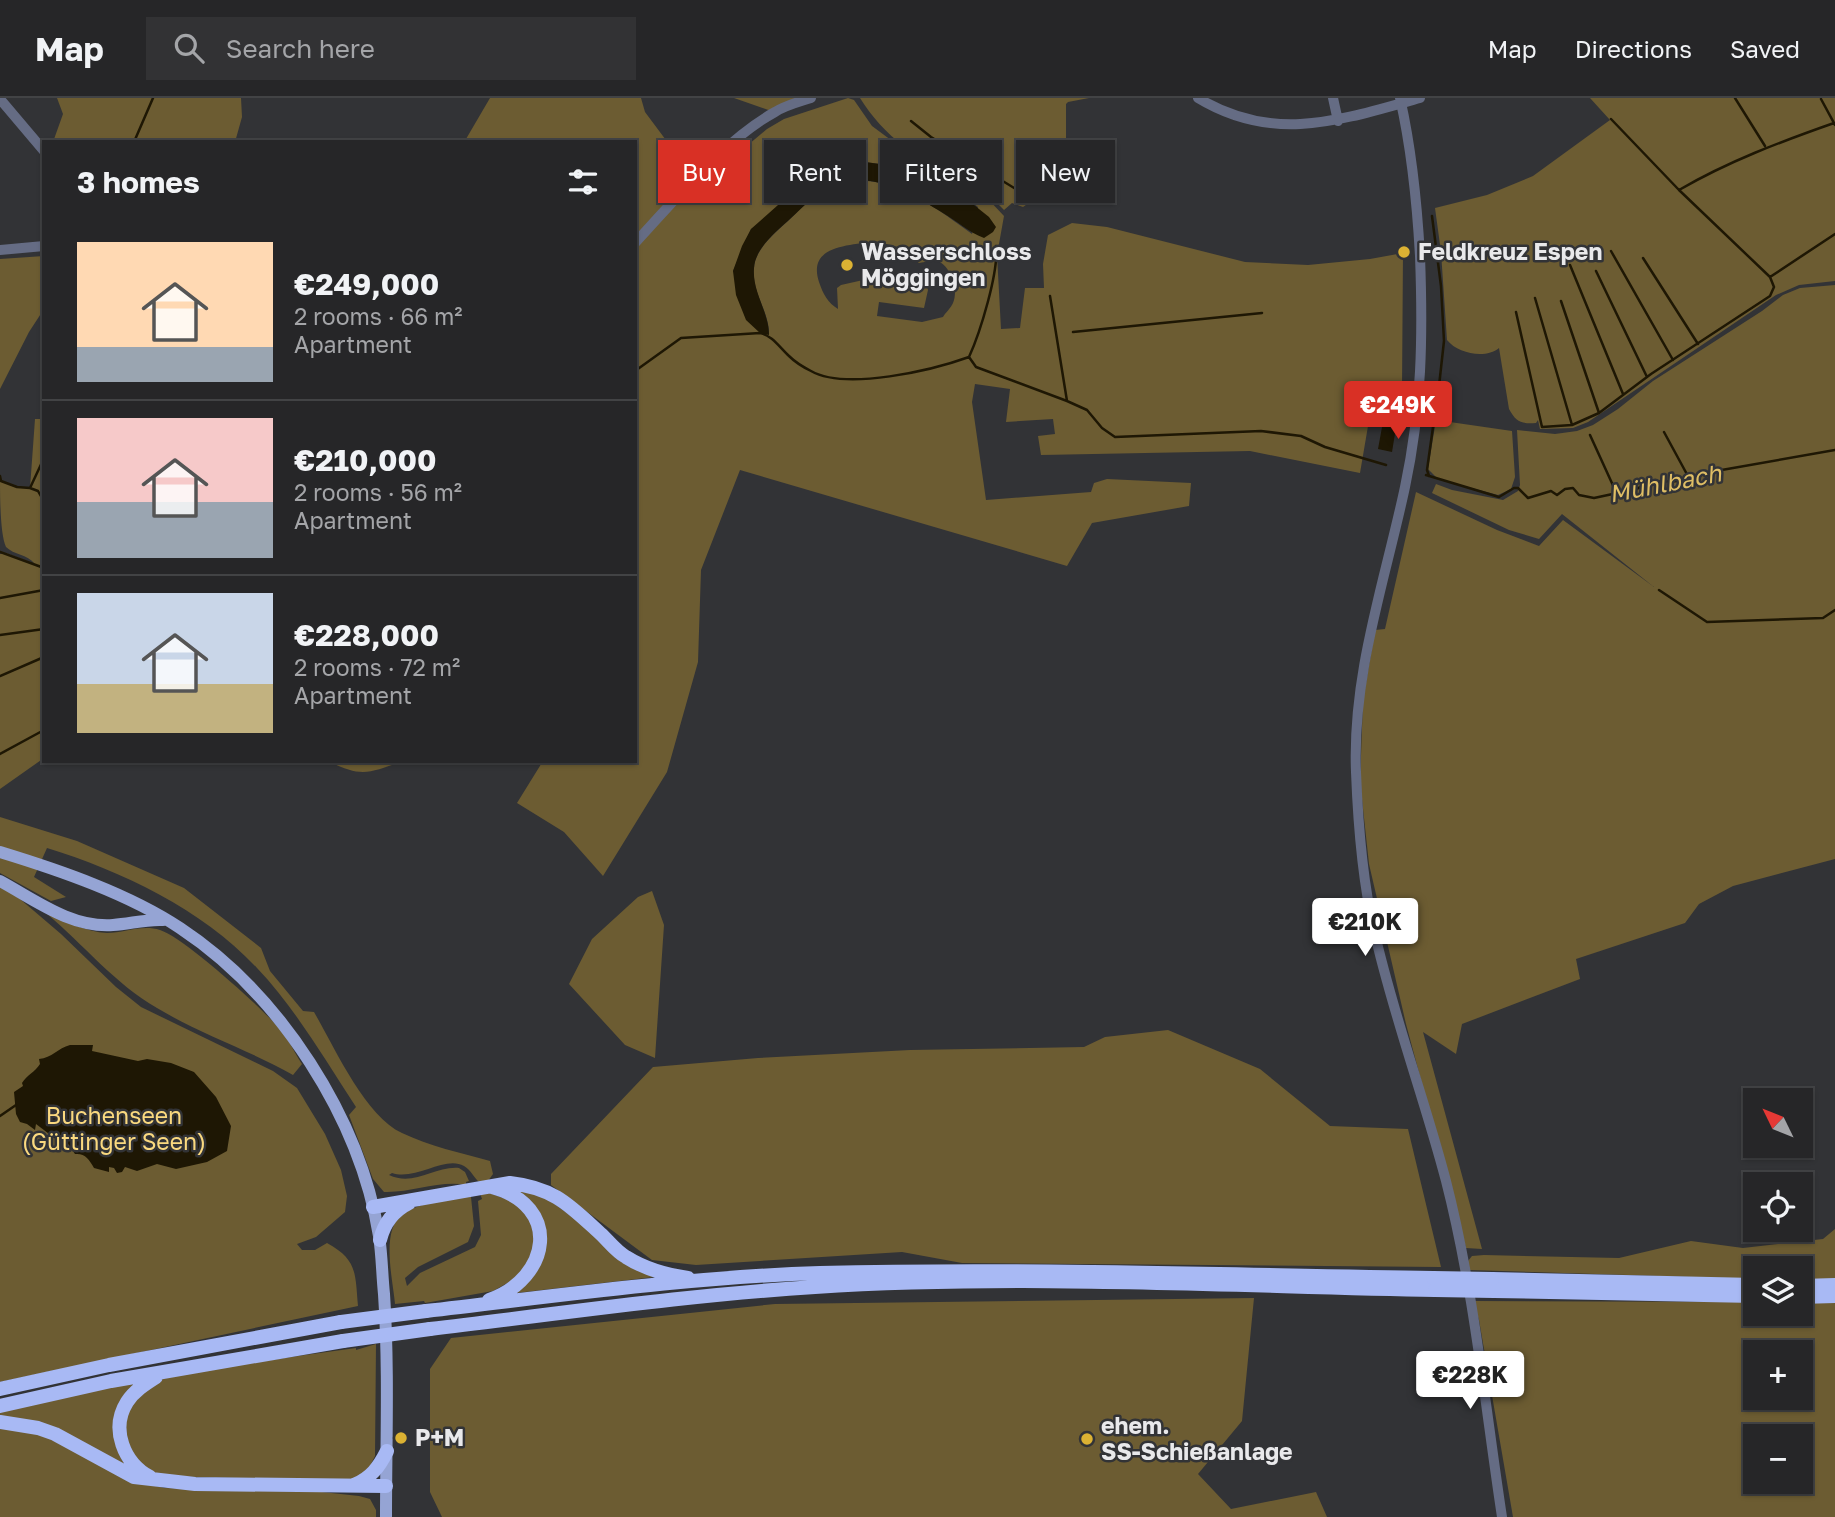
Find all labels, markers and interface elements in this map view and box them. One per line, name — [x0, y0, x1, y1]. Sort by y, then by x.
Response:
search box — [146, 17, 636, 80]
text: Map — [35, 29, 104, 68]
icon: search — [170, 29, 208, 67]
text: Search here — [226, 33, 375, 64]
text: Map — [1488, 34, 1537, 63]
text: Directions — [1575, 34, 1692, 63]
text: Saved — [1730, 34, 1800, 63]
chip: Buy — [658, 140, 750, 203]
chip: Rent — [764, 140, 866, 203]
chip: Filters — [880, 140, 1002, 203]
chip: New — [1016, 140, 1115, 203]
icon: filters — [564, 163, 602, 201]
text: 3 homes — [77, 164, 200, 200]
place label: Wasserschloss Möggingen — [861, 237, 1032, 291]
place label: Feldkreuz Espen — [1418, 237, 1602, 265]
marker: Feldkreuz Espen — [1396, 244, 1412, 260]
marker: Wasserschloss Möggingen — [839, 257, 855, 273]
text: €249,000 — [294, 266, 439, 302]
icon: home — [133, 270, 217, 354]
text: 2 rooms · 66 m² — [294, 302, 463, 330]
text: Apartment — [294, 330, 412, 358]
pin: €249K — [1349, 382, 1447, 441]
text: €249K — [1360, 390, 1436, 418]
text: €210,000 — [294, 442, 437, 478]
icon: home — [133, 446, 217, 530]
water label: Mühlbach — [1606, 457, 1725, 508]
text: 2 rooms · 56 m² — [294, 478, 462, 506]
text: Apartment — [294, 506, 412, 534]
text: €228,000 — [294, 617, 439, 653]
icon: home — [133, 621, 217, 705]
text: 2 rooms · 72 m² — [294, 653, 460, 681]
text: Apartment — [294, 681, 412, 709]
pin: €210K — [1316, 898, 1414, 958]
text: €210K — [1328, 907, 1402, 935]
north arrow — [1743, 1088, 1813, 1158]
map controls — [1743, 1088, 1813, 1494]
park label: Buchenseen (Güttinger Seen) — [22, 1101, 206, 1155]
button: locate — [1743, 1172, 1813, 1242]
button: layers — [1743, 1256, 1813, 1326]
button: + — [1743, 1340, 1813, 1410]
pin: €228K — [1421, 1352, 1519, 1411]
text: €228K — [1432, 1360, 1508, 1388]
place label: ehem. SS-Schießanlage — [1101, 1411, 1293, 1465]
place label: P+M — [415, 1423, 464, 1451]
button: − — [1743, 1424, 1813, 1494]
marker: P+M — [393, 1430, 409, 1446]
marker: ehem. SS-Schießanlage — [1079, 1431, 1095, 1447]

